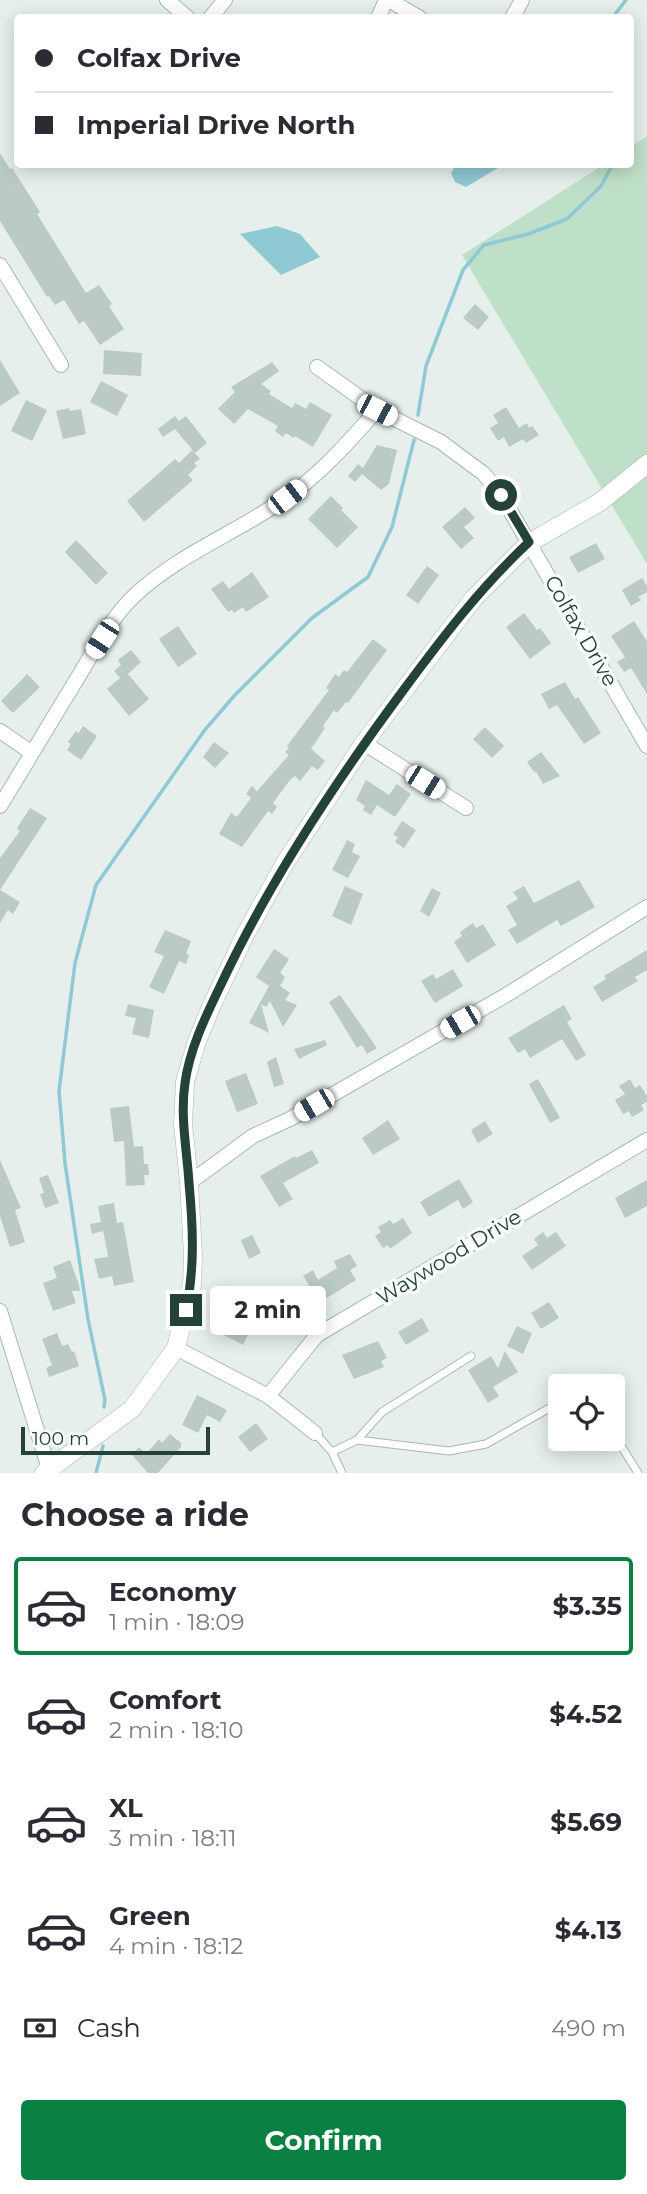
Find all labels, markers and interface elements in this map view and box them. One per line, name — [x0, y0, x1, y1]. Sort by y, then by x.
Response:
text: Colfax Drive — [77, 42, 241, 74]
text: Imperial Drive North — [77, 109, 356, 141]
car — [354, 391, 401, 429]
car — [264, 476, 311, 518]
route start — [485, 479, 517, 511]
street label: Colfax Drive — [540, 571, 623, 691]
car — [82, 616, 123, 662]
car — [402, 762, 449, 802]
car — [437, 1002, 484, 1042]
car — [291, 1085, 338, 1125]
street label: Waywood Drive — [372, 1203, 526, 1310]
callout: 2 min — [210, 1286, 326, 1334]
route end — [170, 1294, 202, 1326]
text: 2 min — [234, 1296, 302, 1324]
map controls — [548, 1374, 625, 1451]
button: locate — [548, 1374, 625, 1451]
scale bar — [21, 1424, 210, 1456]
text: 100 m — [32, 1427, 89, 1450]
text: Choose a ride — [21, 1495, 249, 1534]
icon: car — [25, 1575, 88, 1638]
text: Economy — [109, 1576, 236, 1608]
text: $3.35 — [552, 1590, 622, 1622]
text: 1 min · 18:09 — [109, 1608, 244, 1636]
icon: car — [25, 1683, 88, 1746]
text: Comfort — [109, 1684, 221, 1716]
text: $4.52 — [549, 1698, 622, 1730]
text: 2 min · 18:10 — [109, 1716, 243, 1744]
icon: car — [25, 1791, 88, 1854]
text: XL — [109, 1792, 143, 1824]
text: $5.69 — [550, 1806, 622, 1838]
text: 3 min · 18:11 — [109, 1824, 236, 1852]
icon: car — [25, 1899, 88, 1962]
text: Green — [109, 1900, 191, 1932]
text: $4.13 — [555, 1914, 622, 1946]
text: 4 min · 18:12 — [109, 1932, 243, 1960]
icon: cash — [21, 2009, 59, 2047]
text: Cash — [77, 2012, 141, 2044]
text: 490 m — [551, 2014, 626, 2042]
button: Confirm — [21, 2100, 626, 2180]

